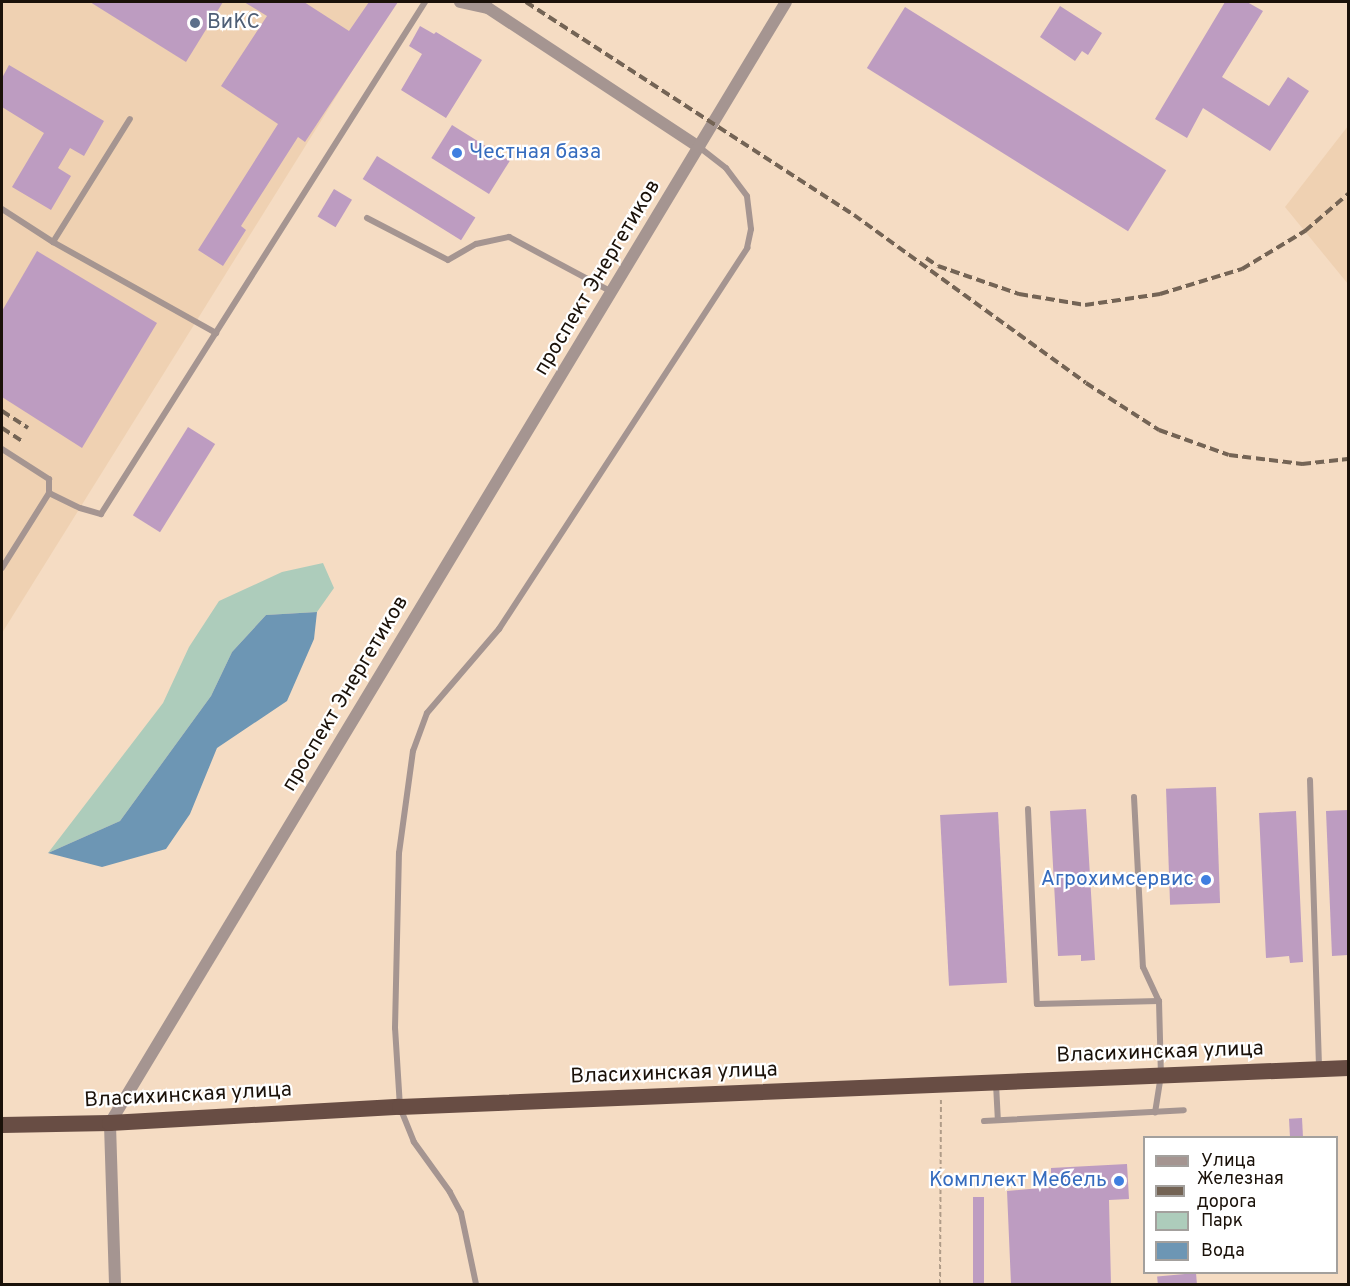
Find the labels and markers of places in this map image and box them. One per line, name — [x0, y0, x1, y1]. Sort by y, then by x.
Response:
place label: ВиКС — [207, 10, 260, 36]
marker: ВиКС — [188, 16, 202, 30]
place label: Честная база — [469, 140, 601, 166]
marker: Честная база — [450, 146, 464, 160]
place label: Агрохимсервис — [1041, 867, 1194, 893]
marker: Агрохимсервис — [1199, 873, 1213, 887]
place label: Комплект Мебель — [929, 1168, 1107, 1194]
marker: Комплект Мебель — [1112, 1174, 1126, 1188]

